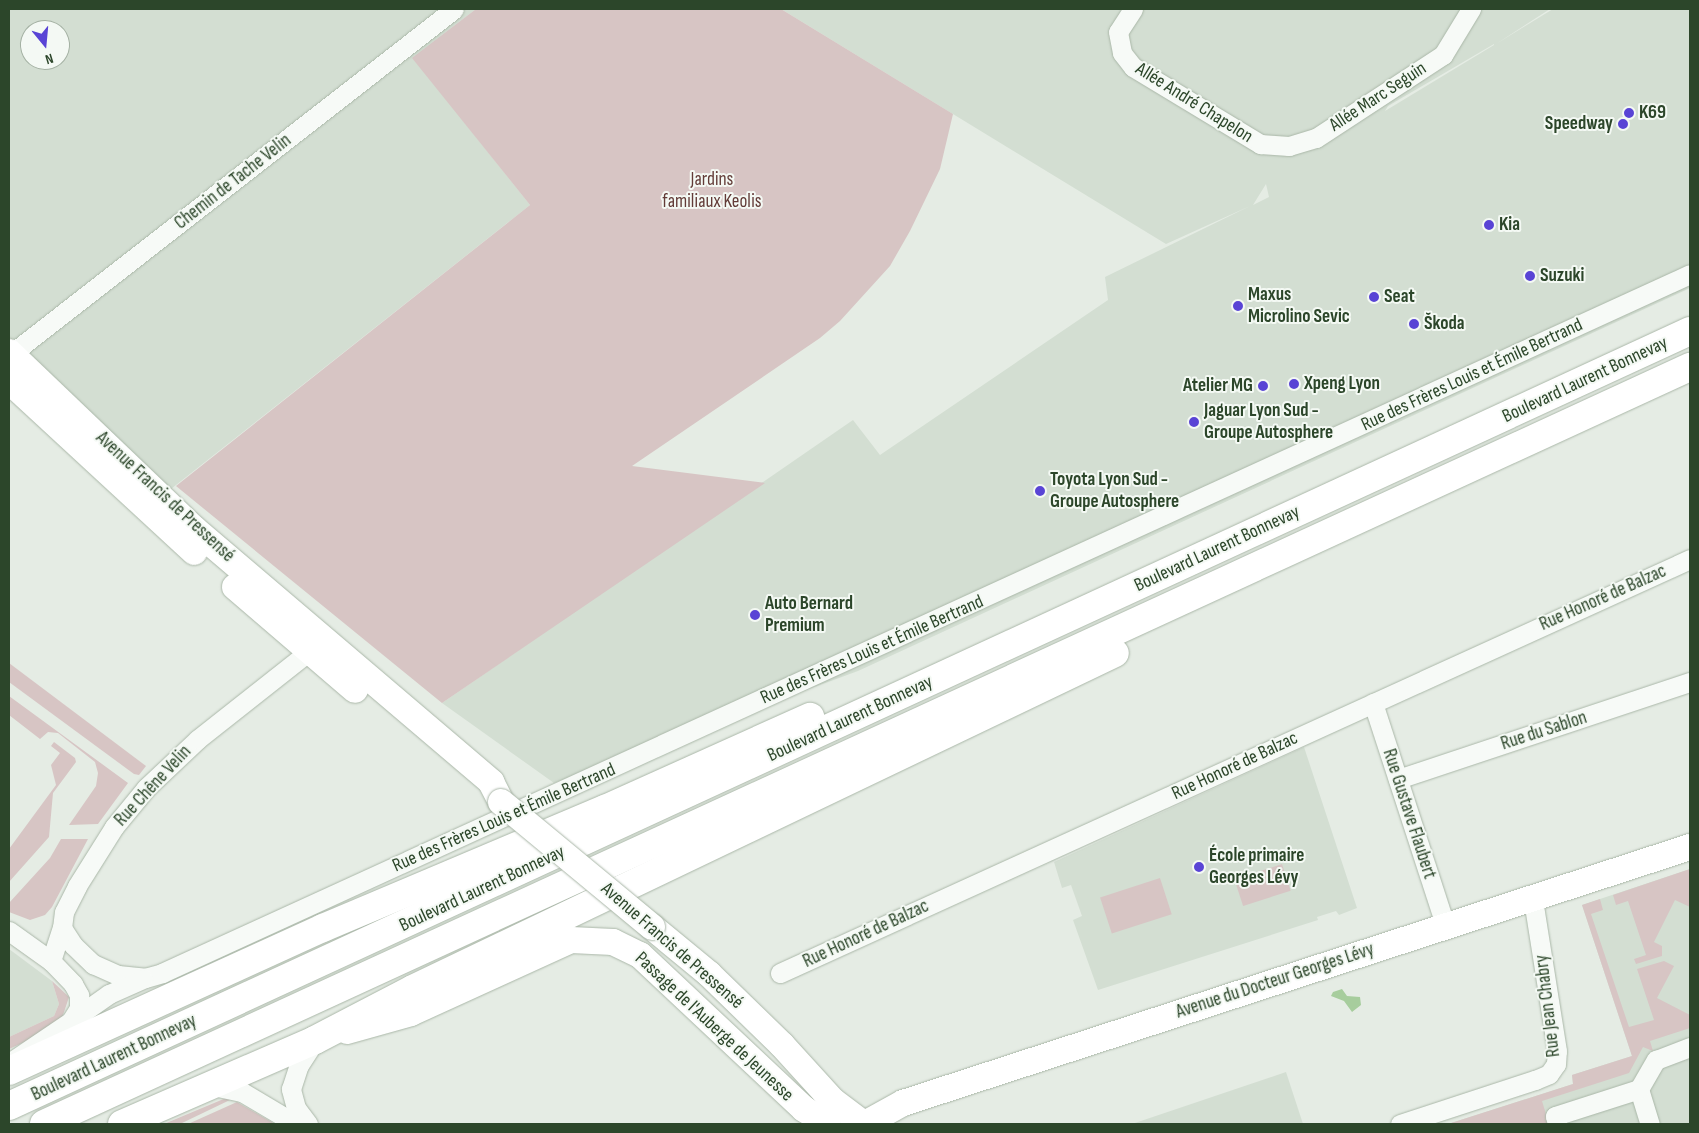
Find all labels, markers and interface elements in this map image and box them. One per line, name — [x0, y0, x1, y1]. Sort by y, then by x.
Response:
north arrow — [20, 20, 70, 70]
text: N — [43, 50, 55, 68]
street label: Allée Marc Seguin — [1325, 57, 1431, 137]
street label: Allée André Chapelon — [1131, 58, 1257, 148]
place label: K69 — [1639, 102, 1666, 124]
marker: K69 — [1623, 107, 1635, 119]
place label: Speedway — [1545, 113, 1613, 135]
marker: Speedway — [1617, 118, 1629, 130]
street label: Chemin de Tache Velin — [170, 129, 296, 235]
park label: Jardins familiaux Keolis — [662, 169, 762, 213]
place label: Kia — [1499, 214, 1520, 236]
marker: Kia — [1483, 219, 1495, 231]
place label: Suzuki — [1540, 265, 1584, 287]
marker: Suzuki — [1524, 270, 1536, 282]
place label: Maxus Microlino Sevic — [1248, 284, 1350, 328]
place label: Seat — [1384, 286, 1415, 308]
marker: Seat — [1368, 291, 1380, 303]
marker: Maxus Microlino Sevic — [1232, 300, 1244, 312]
place label: Škoda — [1424, 313, 1465, 335]
street label: Rue des Frères Louis et Émile Bertrand — [1358, 314, 1586, 436]
marker: Škoda — [1408, 318, 1420, 330]
street label: Boulevard Laurent Bonnevay — [1499, 332, 1671, 428]
place label: Xpeng Lyon — [1304, 373, 1380, 395]
place label: Atelier MG — [1183, 375, 1253, 397]
marker: Xpeng Lyon — [1288, 378, 1300, 390]
marker: Atelier MG — [1257, 380, 1269, 392]
place label: Jaguar Lyon Sud - Groupe Autosphere — [1204, 400, 1333, 444]
marker: Jaguar Lyon Sud - Groupe Autosphere — [1188, 416, 1200, 428]
street label: Avenue Francis de Pressensé — [91, 427, 239, 567]
place label: Toyota Lyon Sud - Groupe Autosphere — [1050, 469, 1179, 513]
marker: Toyota Lyon Sud - Groupe Autosphere — [1034, 485, 1046, 497]
street label: Boulevard Laurent Bonnevay — [1131, 501, 1303, 597]
street label: Rue Honoré de Balzac — [1536, 560, 1670, 636]
street label: Rue des Frères Louis et Émile Bertrand — [757, 590, 987, 710]
place label: Auto Bernard Premium — [765, 593, 853, 637]
marker: Auto Bernard Premium — [749, 609, 761, 621]
street label: Boulevard Laurent Bonnevay — [764, 671, 936, 767]
street label: Rue du Sablon — [1498, 706, 1590, 756]
street label: Rue Honoré de Balzac — [1168, 727, 1302, 805]
street label: Rue Chêne Velin — [110, 741, 196, 831]
street label: Rue Gustave Flaubert — [1377, 746, 1441, 882]
street label: Rue des Frères Louis et Émile Bertrand — [389, 758, 619, 878]
street label: Boulevard Laurent Bonnevay — [396, 841, 568, 937]
place label: École primaire Georges Lévy — [1209, 845, 1304, 889]
marker: École primaire Georges Lévy — [1193, 861, 1205, 873]
street label: Avenue Francis de Pressensé — [596, 878, 748, 1014]
street label: Rue Honoré de Balzac — [799, 895, 933, 973]
street label: Avenue du Docteur Georges Lévy — [1173, 938, 1377, 1024]
street label: Passage de l'Auberge de Jeunesse — [630, 948, 798, 1106]
street label: Rue Jean Chabry — [1530, 954, 1566, 1058]
street label: Boulevard Laurent Bonnevay — [28, 1010, 200, 1106]

